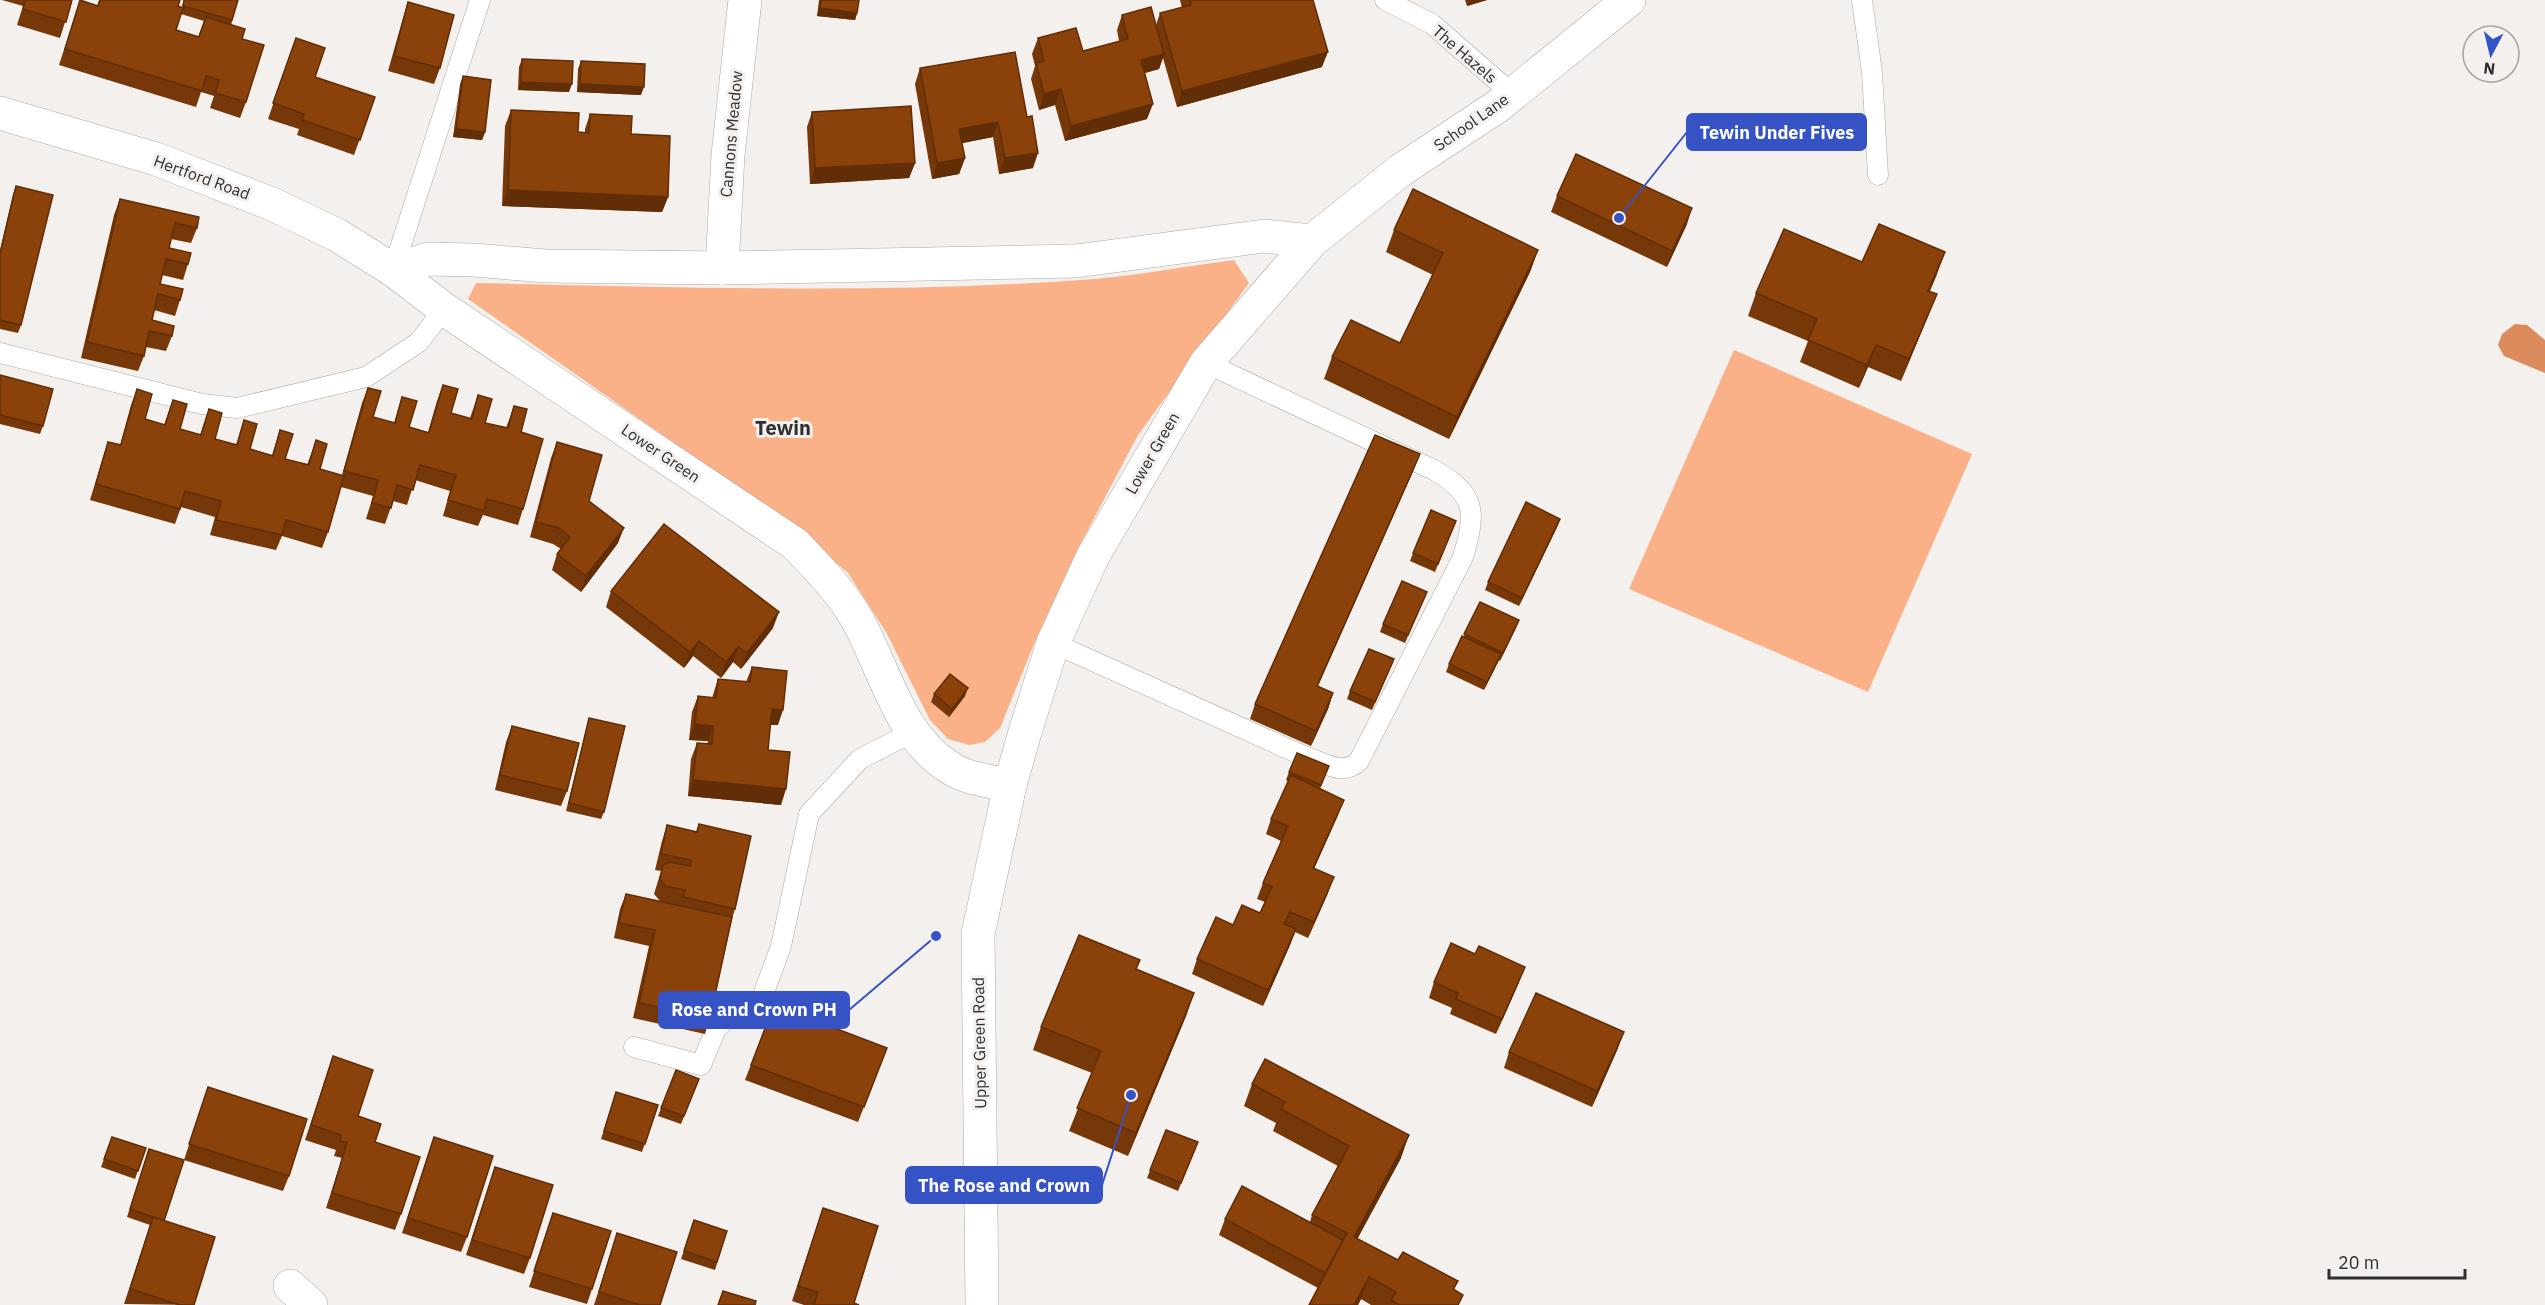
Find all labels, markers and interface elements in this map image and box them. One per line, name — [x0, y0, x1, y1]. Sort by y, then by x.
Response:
street label: The Hazels — [1429, 21, 1501, 87]
north arrow — [2461, 24, 2521, 84]
text: N — [2482, 58, 2496, 80]
street label: Cannons Meadow — [716, 70, 746, 198]
street label: School Lane — [1430, 89, 1512, 155]
callout: Tewin Under Fives — [1687, 114, 1866, 150]
text: Tewin Under Fives — [1700, 121, 1854, 144]
street label: Hertford Road — [151, 150, 253, 204]
street label: Lower Green — [1121, 409, 1183, 497]
district label: Tewin — [755, 414, 811, 441]
street label: Lower Green — [618, 419, 704, 487]
street label: Upper Green Road — [968, 977, 990, 1109]
callout: Rose and Crown PH — [659, 992, 849, 1028]
text: Rose and Crown PH — [671, 998, 837, 1021]
callout: The Rose and Crown — [906, 1167, 1102, 1203]
text: The Rose and Crown — [918, 1174, 1090, 1197]
scale bar — [2329, 1242, 2466, 1280]
text: 20 m — [2338, 1251, 2380, 1274]

